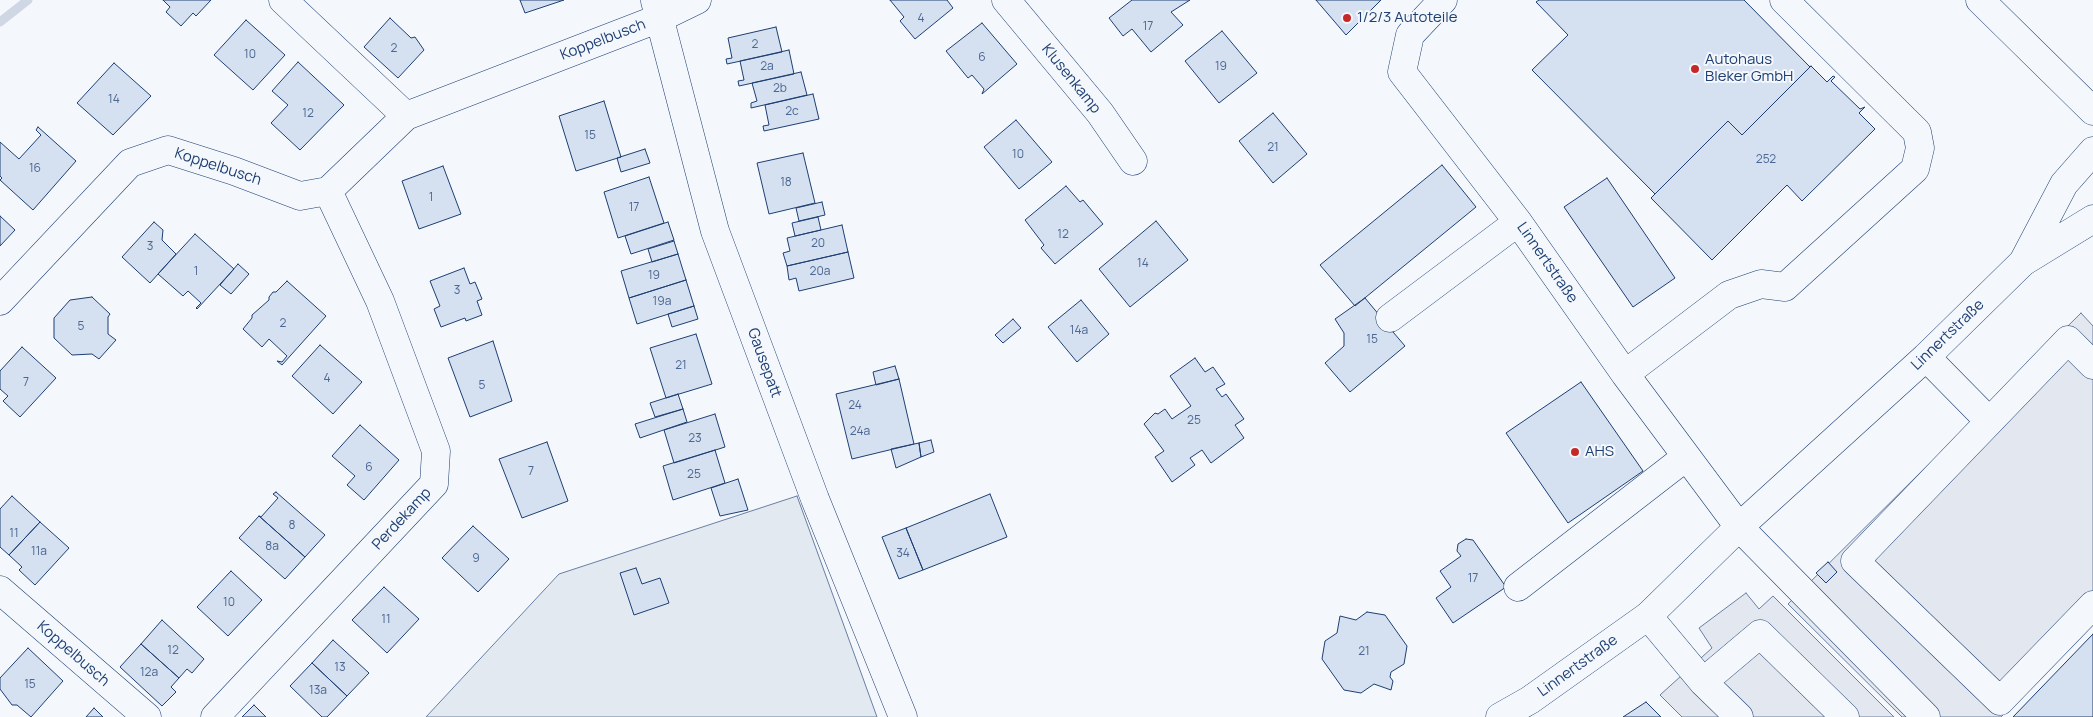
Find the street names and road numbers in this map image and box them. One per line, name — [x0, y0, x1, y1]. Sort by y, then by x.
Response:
street label: Koppelbusch — [558, 15, 648, 65]
street label: Klusenkamp — [1038, 41, 1104, 117]
street label: Koppelbusch — [172, 145, 264, 189]
street label: Linnertstraße — [1513, 219, 1581, 307]
street label: Linnertstraße — [1908, 296, 1988, 374]
street label: Gausepatt — [743, 326, 785, 400]
street label: Perdekamp — [369, 484, 435, 554]
street label: Koppelbusch — [33, 618, 113, 690]
street label: Linnertstraße — [1535, 631, 1621, 701]

